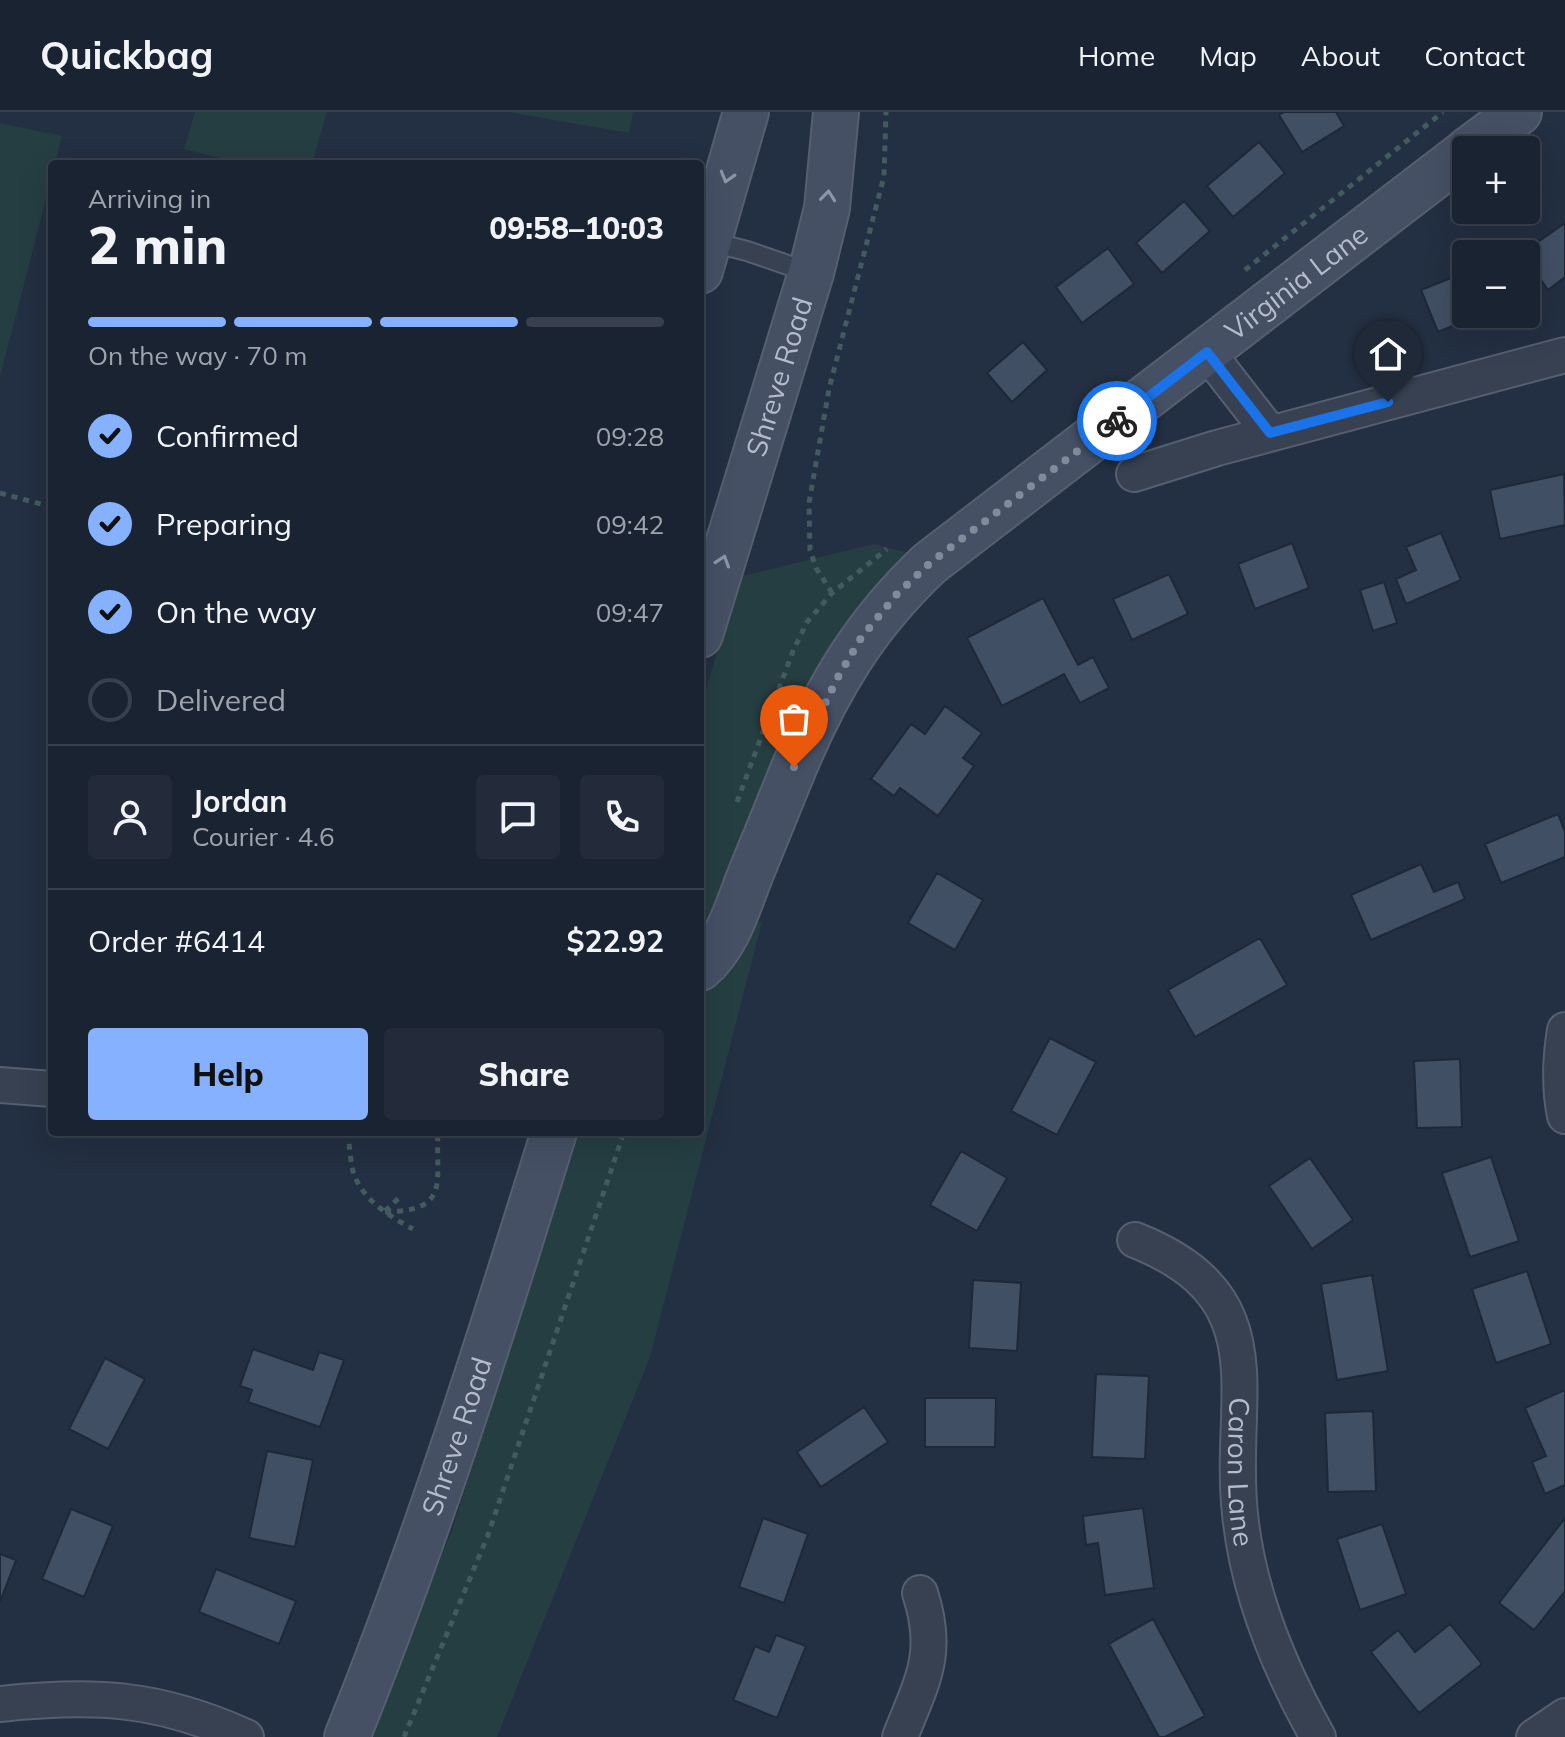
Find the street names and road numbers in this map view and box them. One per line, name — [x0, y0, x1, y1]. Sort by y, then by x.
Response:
street label: Virginia Lane — [1217, 216, 1374, 348]
street label: Shreve Road — [738, 293, 820, 461]
street label: Shreve Road — [413, 1353, 499, 1520]
street label: Caron Lane — [1221, 1397, 1262, 1549]

